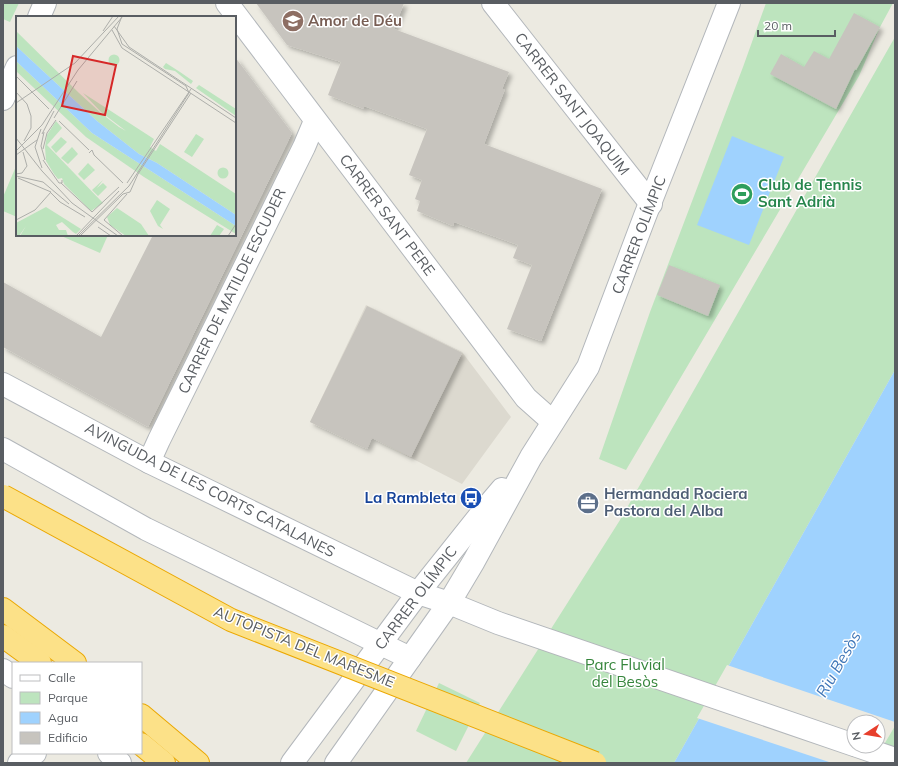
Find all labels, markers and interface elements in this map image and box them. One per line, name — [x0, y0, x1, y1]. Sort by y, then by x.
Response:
school or university icon: Amor de Déu — [280, 8, 306, 34]
place label: Amor de Déu — [308, 11, 402, 30]
scale bar — [758, 12, 835, 38]
inset map — [16, 16, 236, 236]
text: 20 m — [764, 18, 792, 33]
street label: CARRER SANT JOAQUIM — [511, 29, 634, 179]
street label: CARRER SANT PERE — [336, 150, 439, 279]
street label: CARRER OLÍMPIC — [607, 173, 670, 297]
place label: Club de Tennis Sant Adrià — [758, 175, 862, 211]
sports icon: Club de Tennis Sant Adrià — [729, 181, 755, 207]
street label: CARRER DE MATILDE ESCUDER — [173, 185, 290, 397]
street label: AVINGUDA DE LES CORTS CATALANES — [82, 418, 338, 561]
place label: Hermandad Rociera Pastora del Alba — [604, 484, 748, 520]
bus stop icon: La Rambleta — [458, 485, 484, 511]
place label: La Rambleta — [365, 488, 456, 507]
office icon: Hermandad Rociera Pastora del Alba — [575, 490, 601, 516]
street label: CARRER OLÍMPIC — [370, 542, 461, 653]
street label: AUTOPISTA DEL MARESME — [211, 601, 398, 692]
water label: Riu Besòs — [811, 627, 865, 701]
park label: Parc Fluvial del Besòs — [585, 655, 665, 691]
legend — [12, 662, 142, 754]
text: Calle — [48, 670, 75, 685]
text: Parque — [48, 690, 88, 705]
text: Agua — [48, 710, 78, 725]
north arrow — [846, 714, 886, 754]
text: Edificio — [48, 730, 88, 745]
text: N — [849, 731, 864, 742]

